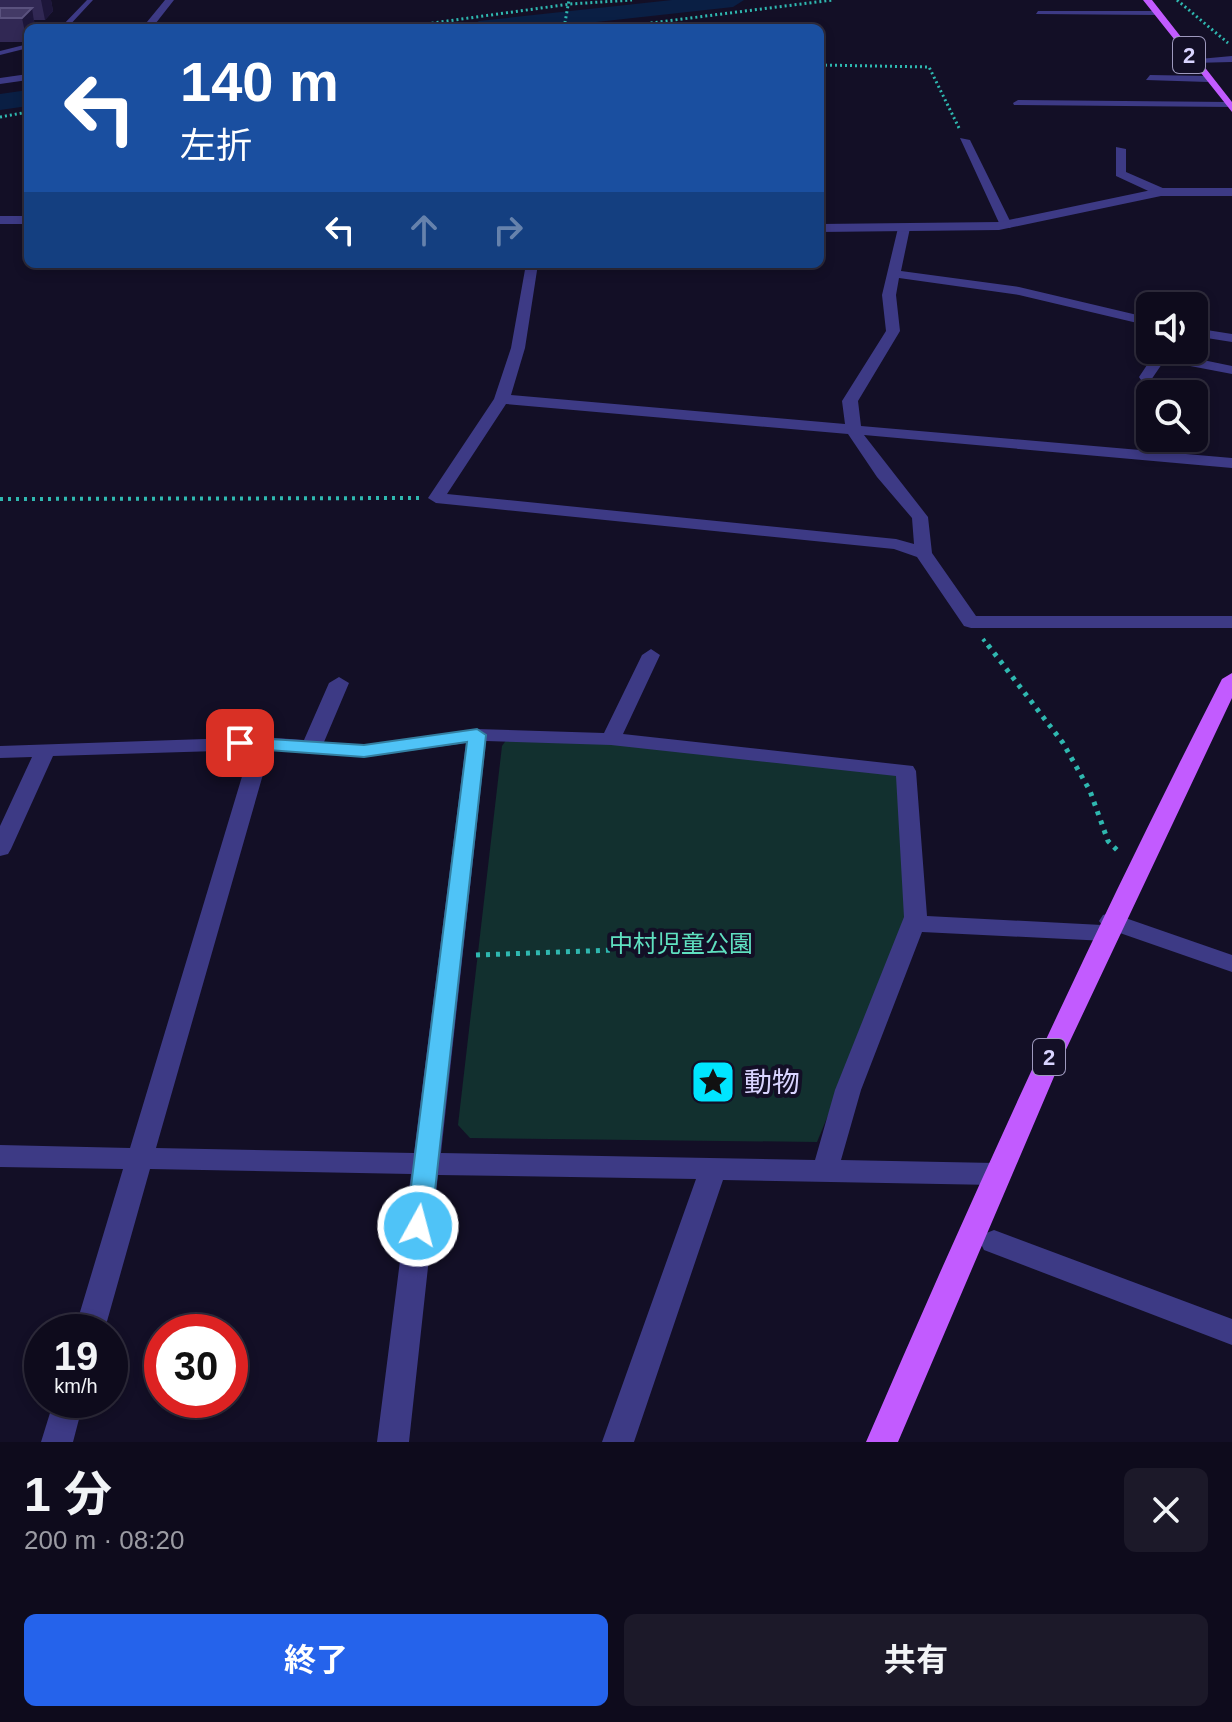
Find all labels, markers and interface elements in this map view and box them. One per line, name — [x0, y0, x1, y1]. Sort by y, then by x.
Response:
road number: 2 — [1173, 37, 1205, 73]
text: 140 m — [180, 50, 339, 113]
icon: left — [48, 56, 152, 160]
text: 左折 — [180, 125, 252, 166]
icon: left — [318, 208, 362, 252]
icon: ahead — [402, 208, 446, 252]
icon: right — [486, 208, 530, 252]
map controls — [1136, 292, 1208, 452]
button: sound — [1136, 292, 1208, 364]
button: search — [1136, 380, 1208, 452]
pin — [206, 709, 274, 777]
icon: arrive — [218, 721, 262, 765]
park label: 中村児童公園 — [609, 930, 753, 957]
road number: 2 — [1033, 1039, 1065, 1075]
place icon: 動物 — [689, 1058, 737, 1106]
place label: 動物 — [744, 1067, 800, 1098]
position arrow — [376, 1184, 460, 1268]
speed limit sign: 30 — [144, 1314, 248, 1418]
text: 19 — [54, 1334, 98, 1378]
text: km/h — [54, 1375, 98, 1397]
text: 1 分 — [24, 1468, 112, 1521]
button: close — [1124, 1468, 1208, 1552]
text: 200 m · 08:20 — [24, 1525, 184, 1555]
button: 終了 — [24, 1614, 608, 1706]
button: 共有 — [624, 1614, 1208, 1706]

